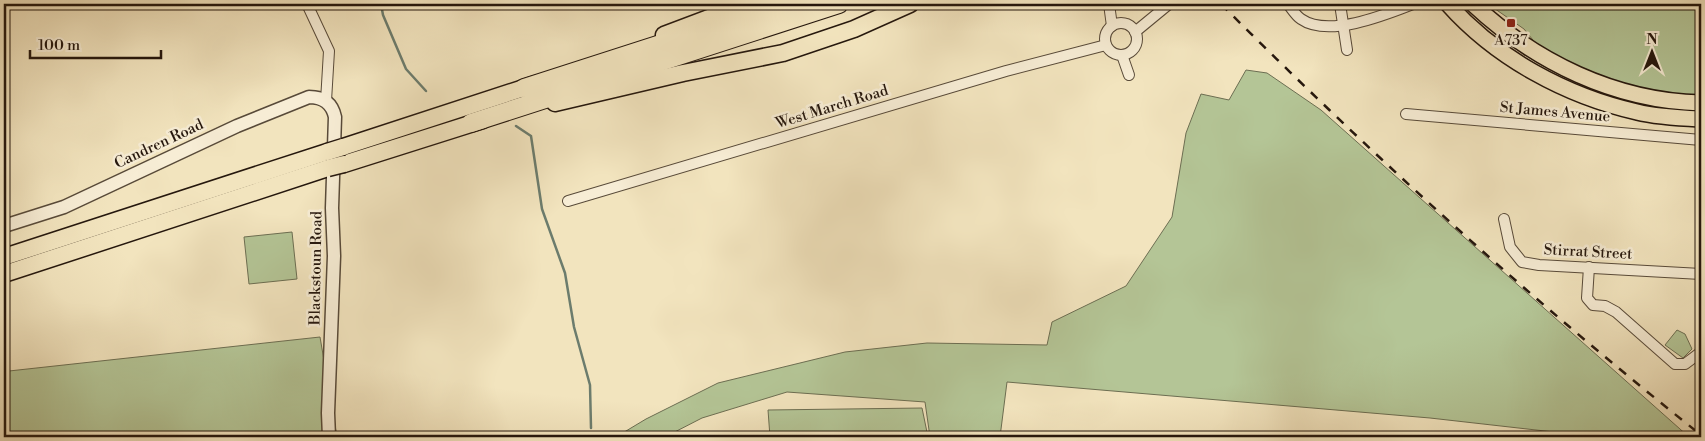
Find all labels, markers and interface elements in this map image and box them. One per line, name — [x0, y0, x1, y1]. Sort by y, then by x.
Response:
marker: A737 — [1505, 17, 1517, 29]
scale bar — [30, 28, 161, 60]
north arrow — [1628, 28, 1678, 78]
place label: A737 — [1493, 31, 1528, 50]
text: N — [1646, 31, 1658, 49]
text: 100 m — [38, 36, 80, 55]
street label: West March Road — [772, 81, 891, 133]
street label: St James Avenue — [1499, 98, 1611, 126]
street label: Candren Road — [111, 115, 207, 173]
street label: Blackstoun Road — [305, 210, 327, 326]
street label: Stirrat Street — [1543, 240, 1634, 264]

